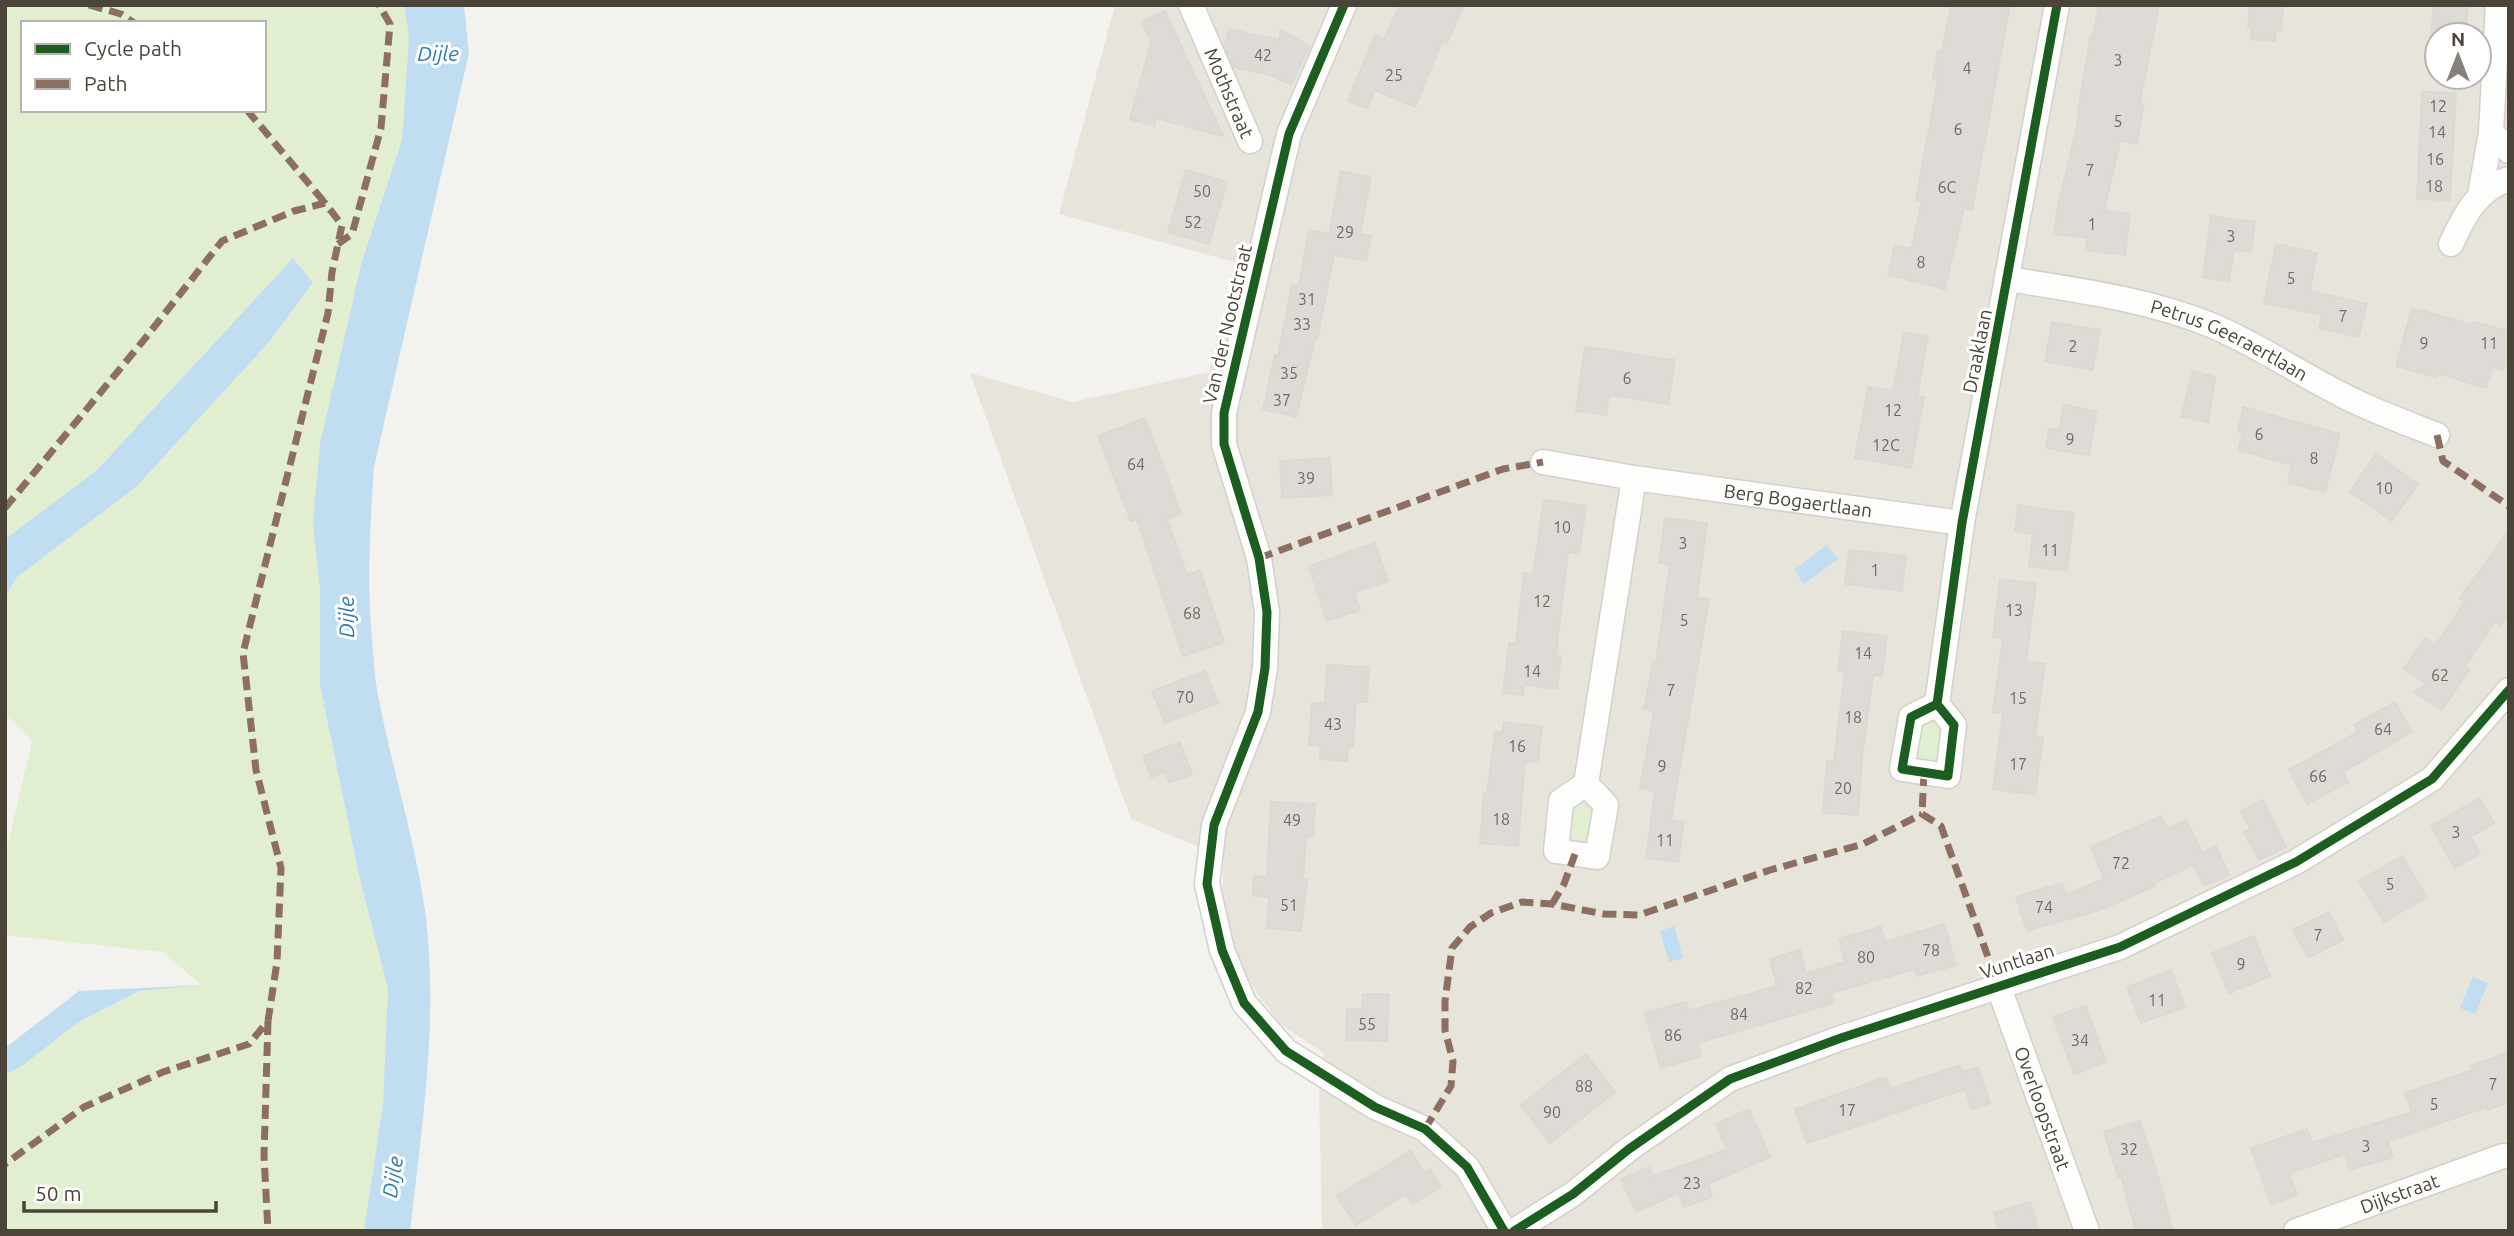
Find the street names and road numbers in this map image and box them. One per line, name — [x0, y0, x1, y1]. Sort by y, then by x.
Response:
street label: Mothstraat — [1200, 45, 1259, 142]
street label: Van der Nootstraat — [1198, 242, 1256, 406]
street label: Petrus Geeraertlaan — [2148, 295, 2312, 385]
street label: Draaklaan — [1958, 307, 1996, 395]
street label: Berg Bogaertlaan — [1722, 479, 1874, 522]
street label: Vuntlaan — [1977, 939, 2057, 983]
street label: Overloopstraat — [2010, 1043, 2075, 1174]
street label: Dijkstraat — [2357, 1169, 2442, 1218]

